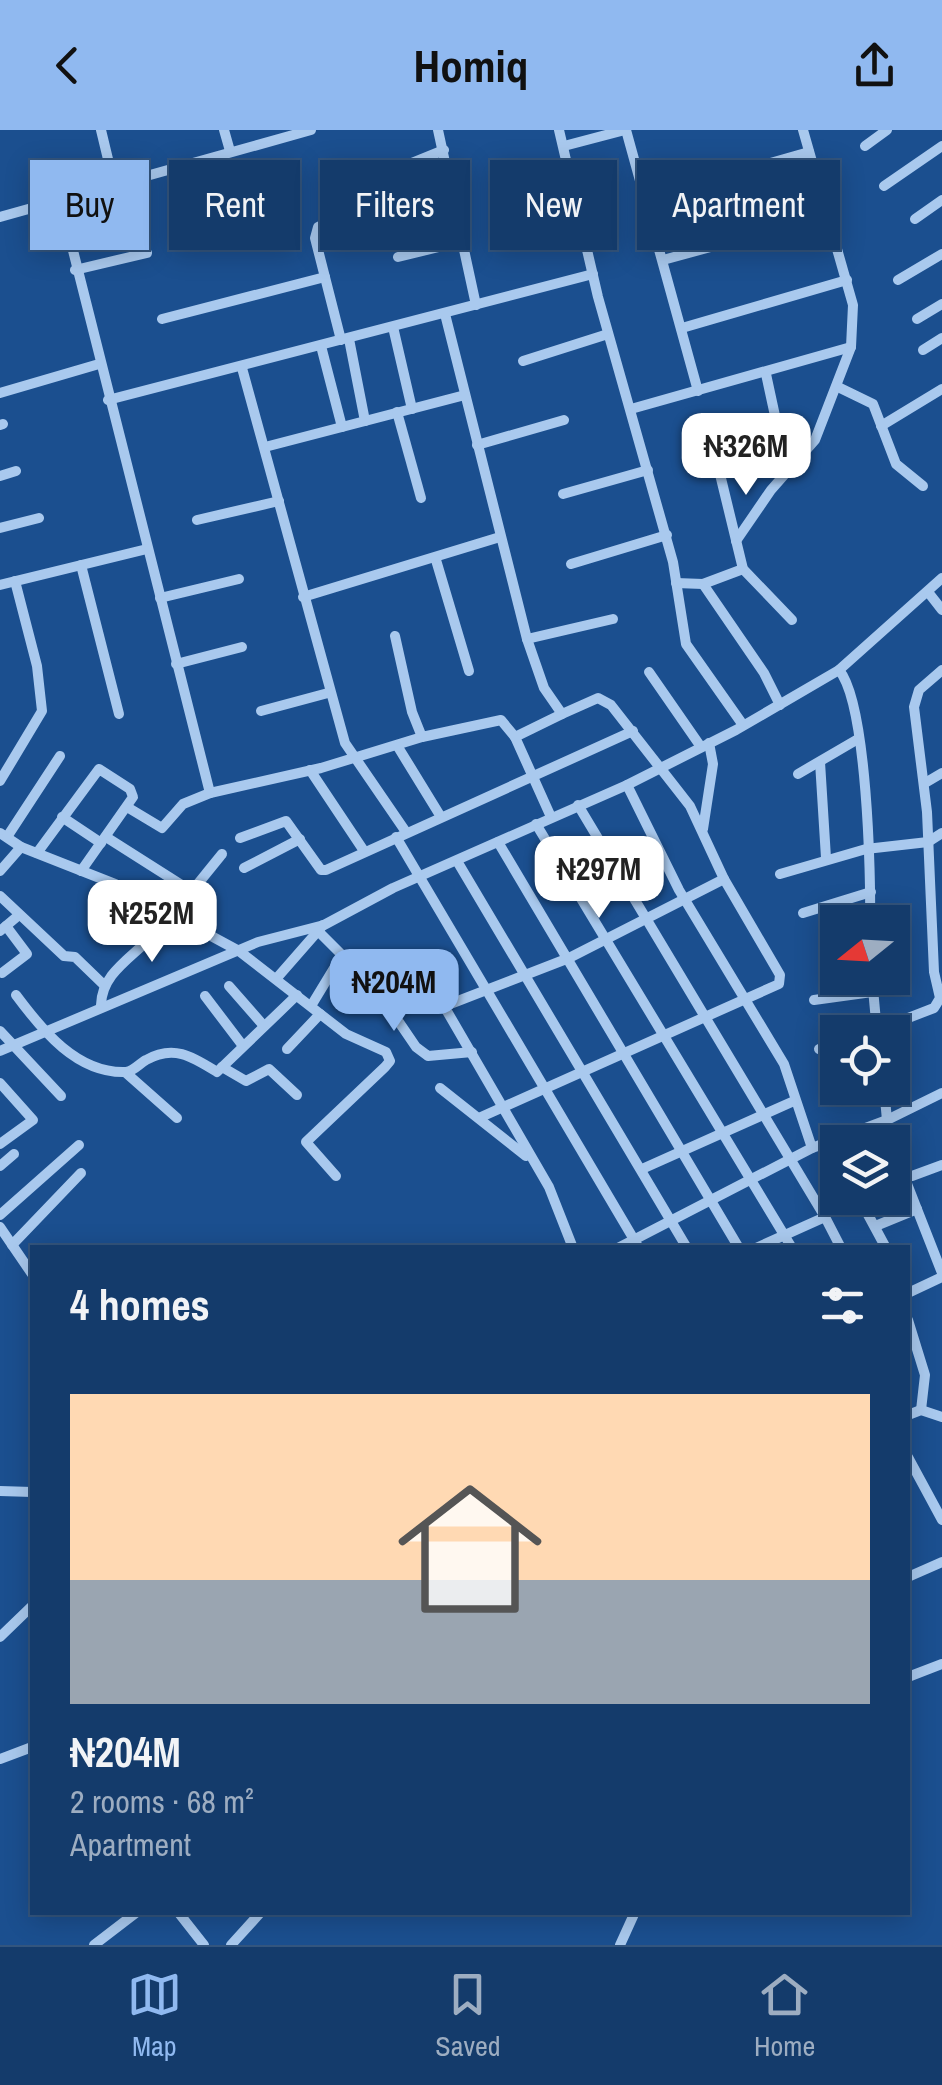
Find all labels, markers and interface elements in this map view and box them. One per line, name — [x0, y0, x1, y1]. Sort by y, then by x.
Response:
text: Homiq — [414, 35, 528, 96]
icon: back — [40, 38, 95, 93]
icon: share — [847, 38, 902, 93]
chip: Buy — [30, 160, 149, 250]
chip: Rent — [169, 160, 300, 250]
chip: Filters — [320, 160, 470, 250]
chip: New — [490, 160, 617, 250]
chip: Apartment — [637, 160, 840, 250]
pin: ₦326M — [676, 413, 816, 498]
text: ₦326M — [704, 424, 788, 467]
pin: ₦297M — [529, 836, 669, 921]
text: ₦297M — [557, 847, 641, 890]
pin: ₦252M — [82, 880, 222, 965]
text: ₦252M — [110, 891, 194, 934]
north arrow — [820, 905, 910, 995]
map controls — [820, 905, 910, 1215]
pin: ₦204M — [324, 949, 464, 1034]
text: ₦204M — [352, 960, 436, 1003]
button: locate — [820, 1015, 910, 1105]
button: layers — [820, 1125, 910, 1215]
text: 4 homes — [70, 1277, 210, 1333]
icon: filters — [815, 1278, 870, 1333]
icon: home — [380, 1459, 560, 1639]
text: ₦204M — [70, 1724, 181, 1780]
text: 2 rooms · 68 m² — [70, 1780, 254, 1823]
text: Apartment — [70, 1823, 191, 1866]
tab: Map — [127, 1967, 182, 2065]
tab: Saved — [435, 1967, 500, 2065]
tab: Home — [754, 1967, 815, 2065]

